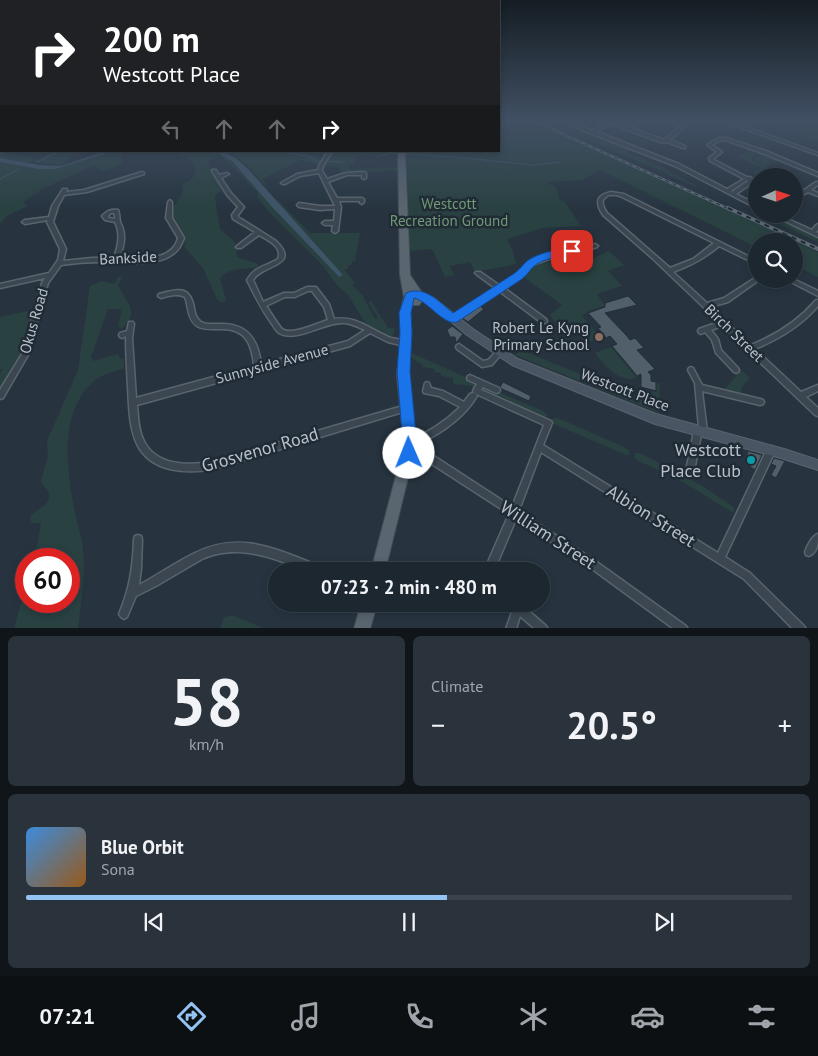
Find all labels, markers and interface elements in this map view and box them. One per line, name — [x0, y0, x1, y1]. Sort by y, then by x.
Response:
text: 200 m — [103, 16, 200, 62]
icon: right — [20, 20, 85, 85]
text: Westcott Place — [103, 60, 240, 88]
icon: left — [157, 115, 185, 143]
icon: ahead — [210, 115, 238, 143]
icon: ahead — [263, 115, 291, 143]
icon: right — [316, 115, 344, 143]
north arrow — [748, 168, 802, 222]
map controls — [748, 168, 803, 288]
park label: Westcott Recreation Ground — [390, 194, 508, 230]
pin — [551, 230, 593, 272]
button: search — [748, 233, 803, 288]
icon: arrive — [558, 237, 586, 265]
street label: Bankside — [99, 247, 157, 268]
street label: Okus Road — [15, 286, 52, 356]
street label: Birch Street — [701, 300, 768, 366]
place label: Robert Le Kyng Primary School — [492, 318, 590, 354]
marker: Robert Le Kyng Primary School — [593, 331, 605, 343]
street label: Sunnyside Avenue — [213, 339, 330, 388]
street label: Westcott Place — [578, 364, 672, 415]
street label: Grosvenor Road — [199, 422, 321, 477]
position arrow — [382, 426, 434, 478]
place label: Westcott Place Club — [660, 438, 741, 482]
marker: Westcott Place Club — [745, 454, 757, 466]
street label: Albion Street — [603, 479, 700, 552]
street label: William Street — [496, 495, 600, 574]
speed limit sign: 60 — [15, 548, 80, 613]
text: 07:23 · 2 min · 480 m — [321, 575, 497, 599]
text: 58 — [170, 659, 243, 743]
text: Climate — [431, 676, 483, 696]
text: 20.5° — [566, 700, 657, 749]
text: − — [431, 706, 445, 743]
text: + — [778, 706, 792, 743]
text: km/h — [189, 734, 224, 754]
text: Blue Orbit — [101, 835, 184, 859]
text: Sona — [101, 859, 135, 879]
icon: previous — [140, 908, 168, 936]
icon: pause — [395, 908, 423, 936]
icon: next — [650, 908, 678, 936]
icon: directions — [174, 999, 209, 1034]
icon: music — [288, 999, 323, 1034]
icon: phone — [402, 999, 437, 1034]
icon: climate — [516, 999, 551, 1034]
icon: car — [630, 999, 665, 1034]
icon: filters — [744, 999, 779, 1034]
text: 07:21 — [39, 1002, 95, 1030]

